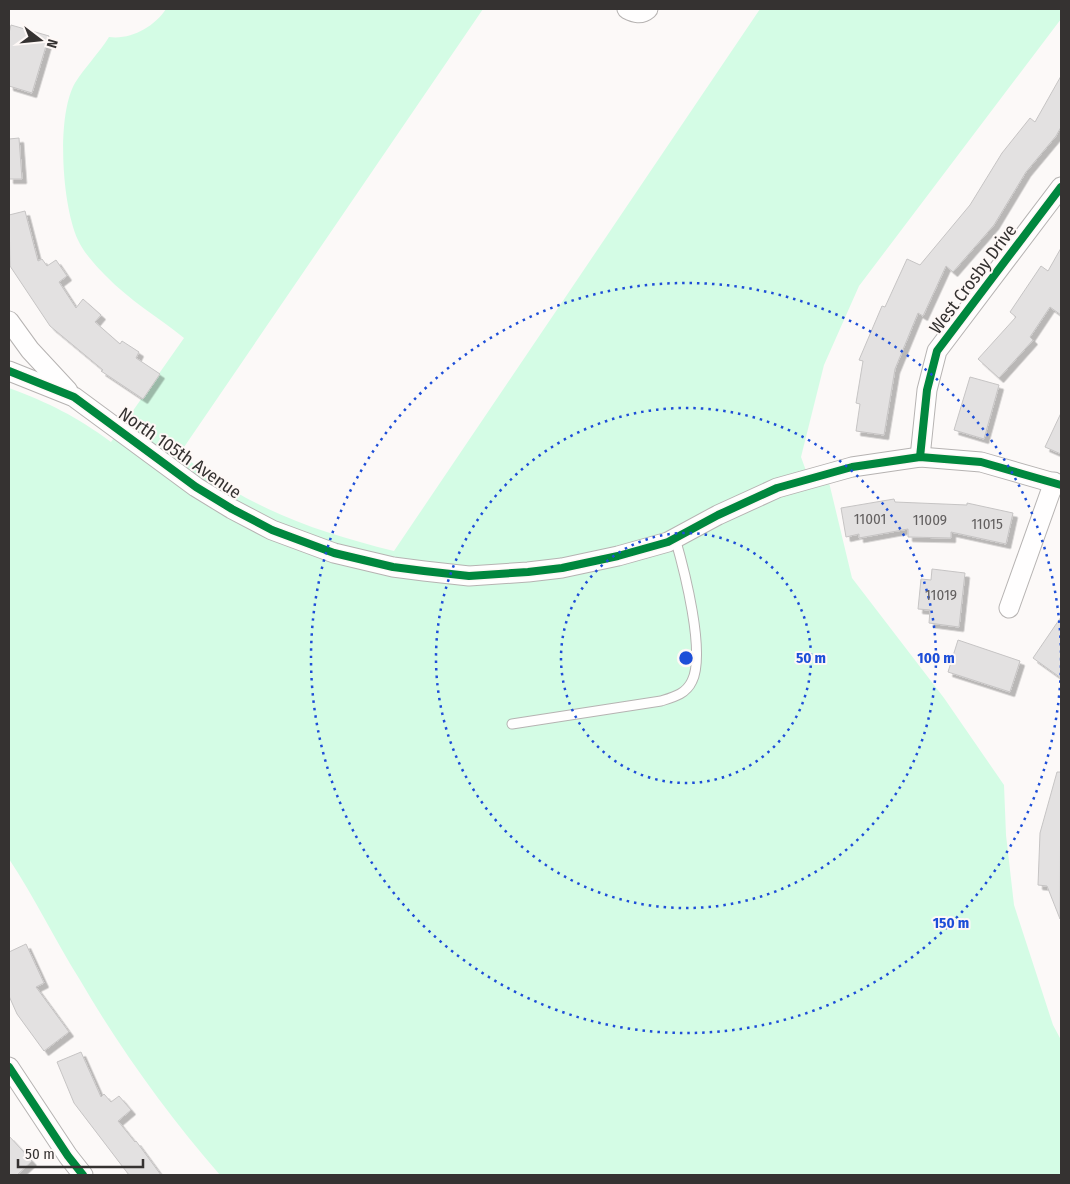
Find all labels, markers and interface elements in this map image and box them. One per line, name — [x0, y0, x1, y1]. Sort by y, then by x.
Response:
north arrow — [15, 15, 65, 65]
text: N — [43, 37, 61, 50]
street label: West Crosby Drive — [925, 220, 1021, 338]
street label: North 105th Avenue — [115, 403, 246, 504]
house number: 11001 — [854, 510, 886, 528]
house number: 11009 — [913, 511, 947, 529]
house number: 11015 — [971, 515, 1003, 533]
house number: 11019 — [925, 586, 957, 604]
centre of rings — [677, 649, 695, 667]
text: 50 m — [796, 649, 826, 667]
text: 100 m — [917, 649, 955, 667]
text: 150 m — [933, 914, 969, 932]
scale bar — [18, 1136, 142, 1168]
text: 50 m — [25, 1145, 55, 1163]

